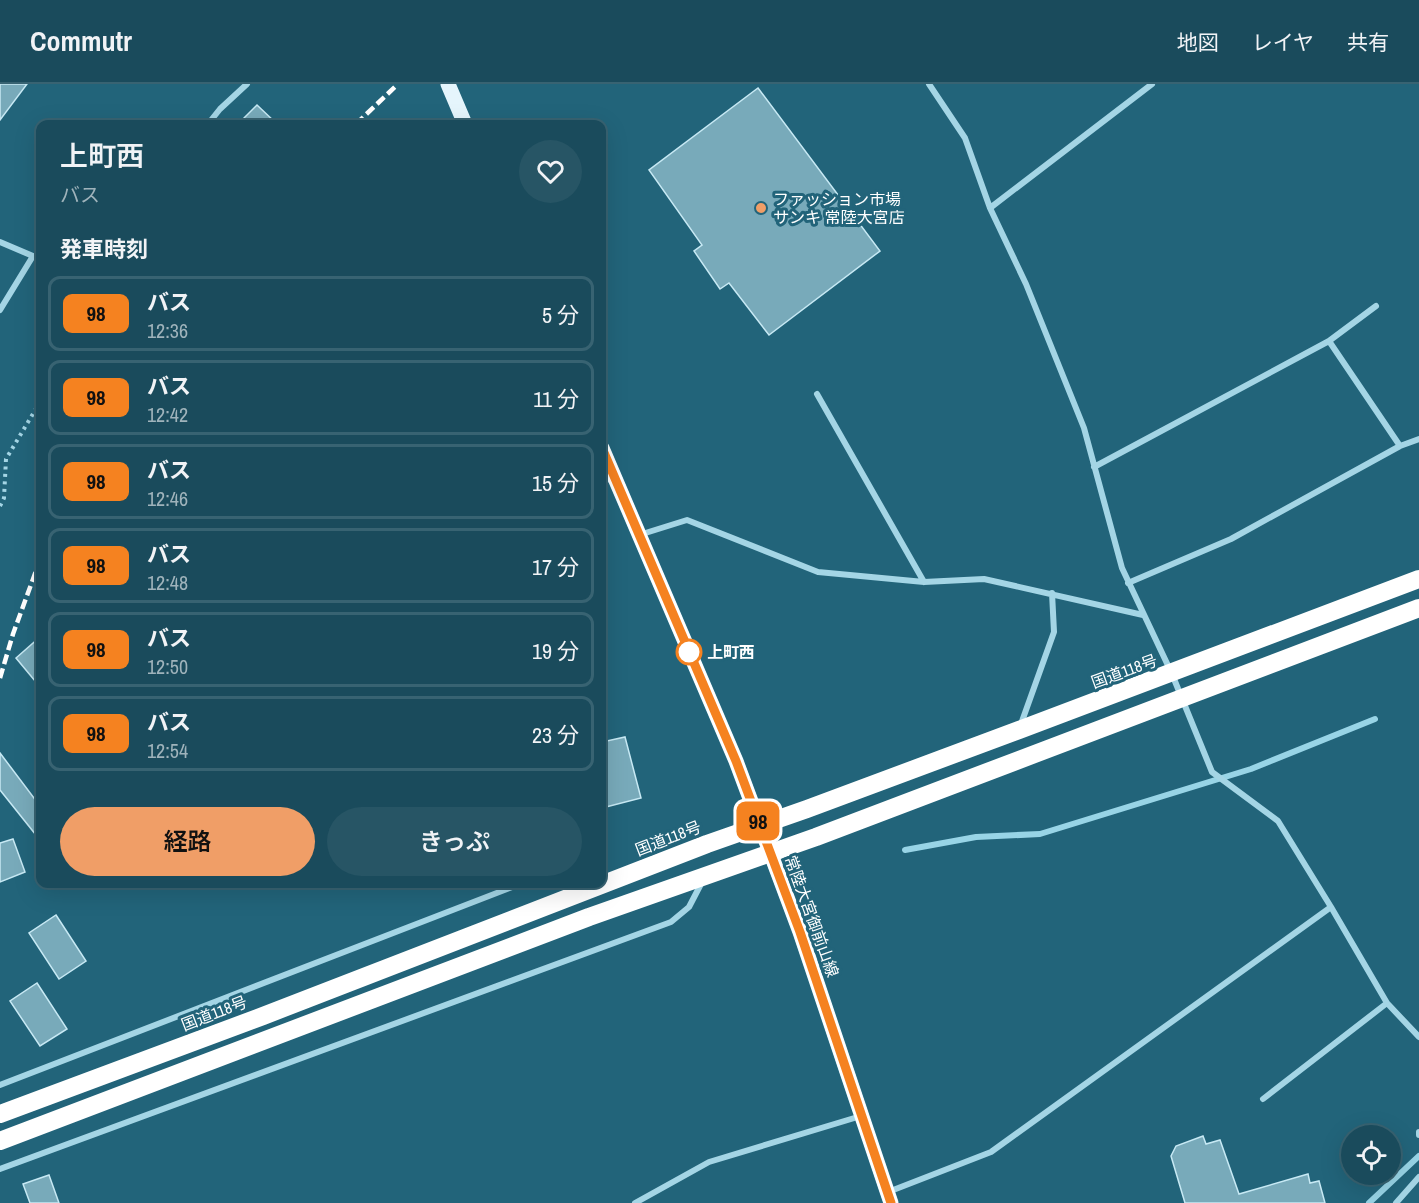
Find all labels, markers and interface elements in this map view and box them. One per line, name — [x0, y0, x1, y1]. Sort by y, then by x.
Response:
text: Commutr — [30, 22, 132, 60]
text: 地図 — [1177, 28, 1219, 57]
text: レイヤ — [1252, 28, 1314, 57]
text: 共有 — [1347, 28, 1389, 57]
text: 上町西 — [60, 137, 144, 175]
button: heart — [519, 140, 582, 203]
text: バス — [60, 181, 100, 208]
place label: ファッション市場 サンキ 常陸大宮店 — [773, 188, 905, 228]
marker: ファッション市場 サンキ 常陸大宮店 — [754, 201, 768, 215]
text: 発車時刻 — [60, 234, 148, 264]
text: バス — [147, 287, 191, 317]
text: 98 — [86, 299, 106, 328]
text: 5 分 — [542, 300, 579, 330]
text: 12:36 — [147, 317, 188, 344]
text: バス — [147, 371, 191, 401]
text: 98 — [86, 383, 106, 412]
text: 11 分 — [533, 384, 579, 414]
text: 12:42 — [147, 401, 188, 428]
text: バス — [147, 455, 191, 485]
text: 98 — [86, 467, 106, 496]
text: 15 分 — [532, 468, 579, 498]
text: 12:46 — [147, 485, 188, 512]
text: バス — [147, 539, 191, 569]
text: 98 — [86, 551, 106, 580]
text: 17 分 — [532, 552, 579, 582]
text: 12:48 — [147, 569, 188, 596]
text: バス — [147, 623, 191, 653]
text: 98 — [86, 635, 106, 664]
text: 19 分 — [532, 636, 579, 666]
marker: 上町西 — [676, 639, 702, 665]
place label: 上町西 — [707, 641, 755, 663]
street label: 国道118号 — [1088, 649, 1160, 693]
text: 12:50 — [147, 653, 188, 680]
text: バス — [147, 707, 191, 737]
text: 98 — [86, 719, 106, 748]
text: 23 分 — [532, 720, 579, 750]
text: 12:54 — [147, 737, 188, 764]
line badge: 98 — [731, 802, 785, 840]
button: 経路 — [60, 807, 315, 876]
button: きっぷ — [327, 807, 582, 876]
text: 98 — [748, 807, 768, 836]
street label: 国道118号 — [632, 815, 704, 861]
street label: 常陸大宮御前山線 — [780, 852, 844, 980]
street label: 国道118号 — [178, 990, 250, 1036]
map controls — [1341, 1125, 1401, 1185]
button: locate — [1341, 1125, 1401, 1185]

